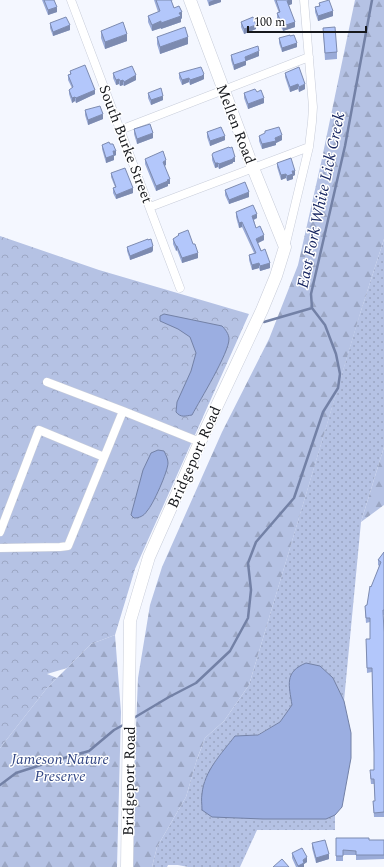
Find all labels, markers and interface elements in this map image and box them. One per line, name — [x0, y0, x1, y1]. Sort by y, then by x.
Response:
scale bar — [248, 8, 366, 34]
text: 100 m — [254, 13, 285, 32]
street label: Mellen Road — [210, 81, 261, 168]
street label: South Burke Street — [92, 82, 159, 207]
water label: East Fork White Lick Creek — [291, 109, 351, 290]
street label: Bridgeport Road — [162, 402, 227, 512]
street label: Bridgeport Road — [117, 726, 142, 836]
park label: Jameson Nature Preserve — [10, 748, 109, 788]

